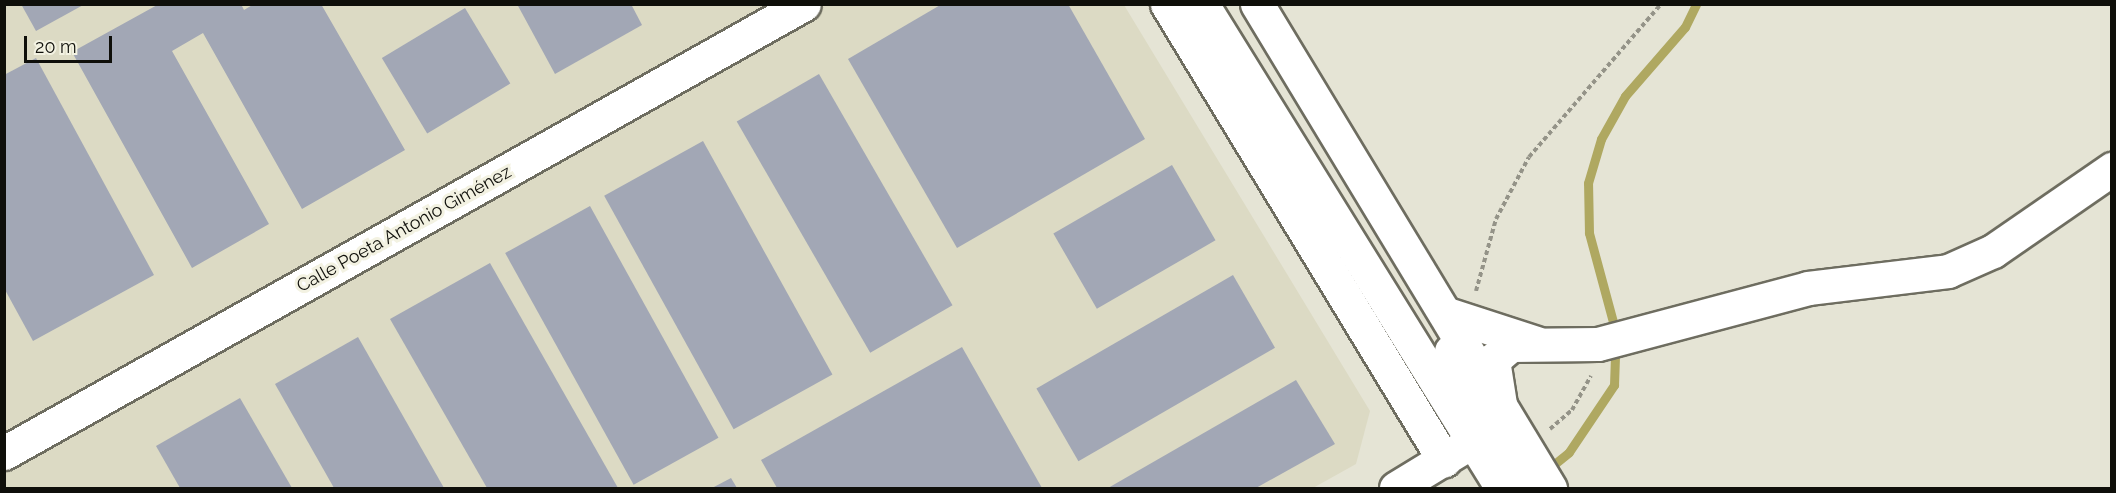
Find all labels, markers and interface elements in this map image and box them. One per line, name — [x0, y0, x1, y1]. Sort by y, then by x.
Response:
scale bar — [27, 24, 116, 62]
text: 20 m — [35, 36, 77, 57]
street label: Calle Poeta Antonio Giménez — [293, 161, 515, 297]

